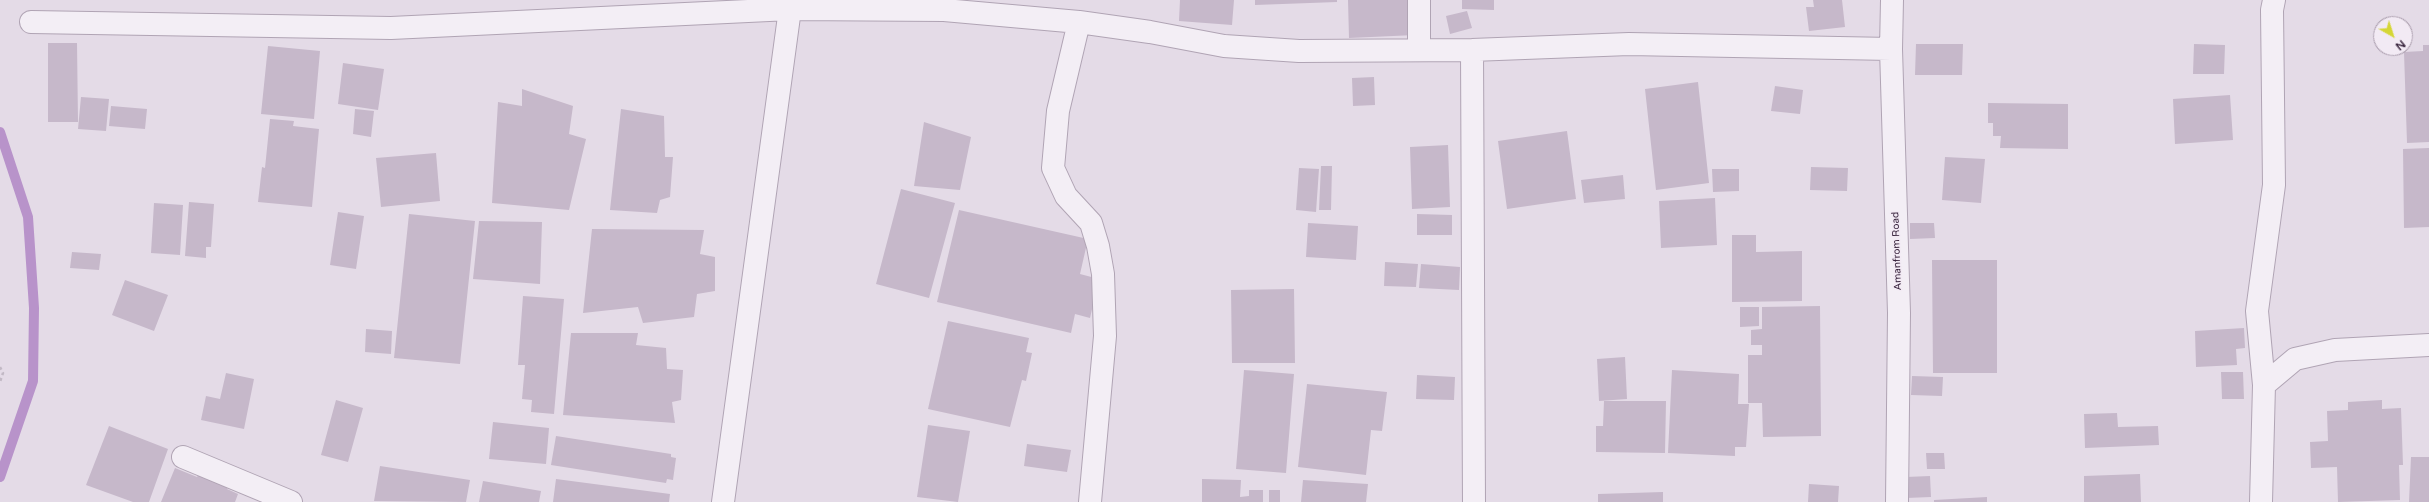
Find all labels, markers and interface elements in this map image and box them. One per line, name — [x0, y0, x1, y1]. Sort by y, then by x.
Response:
north arrow — [2373, 16, 2413, 56]
text: N — [2393, 37, 2408, 53]
street label: Amanfrom Road — [1890, 211, 1904, 291]

